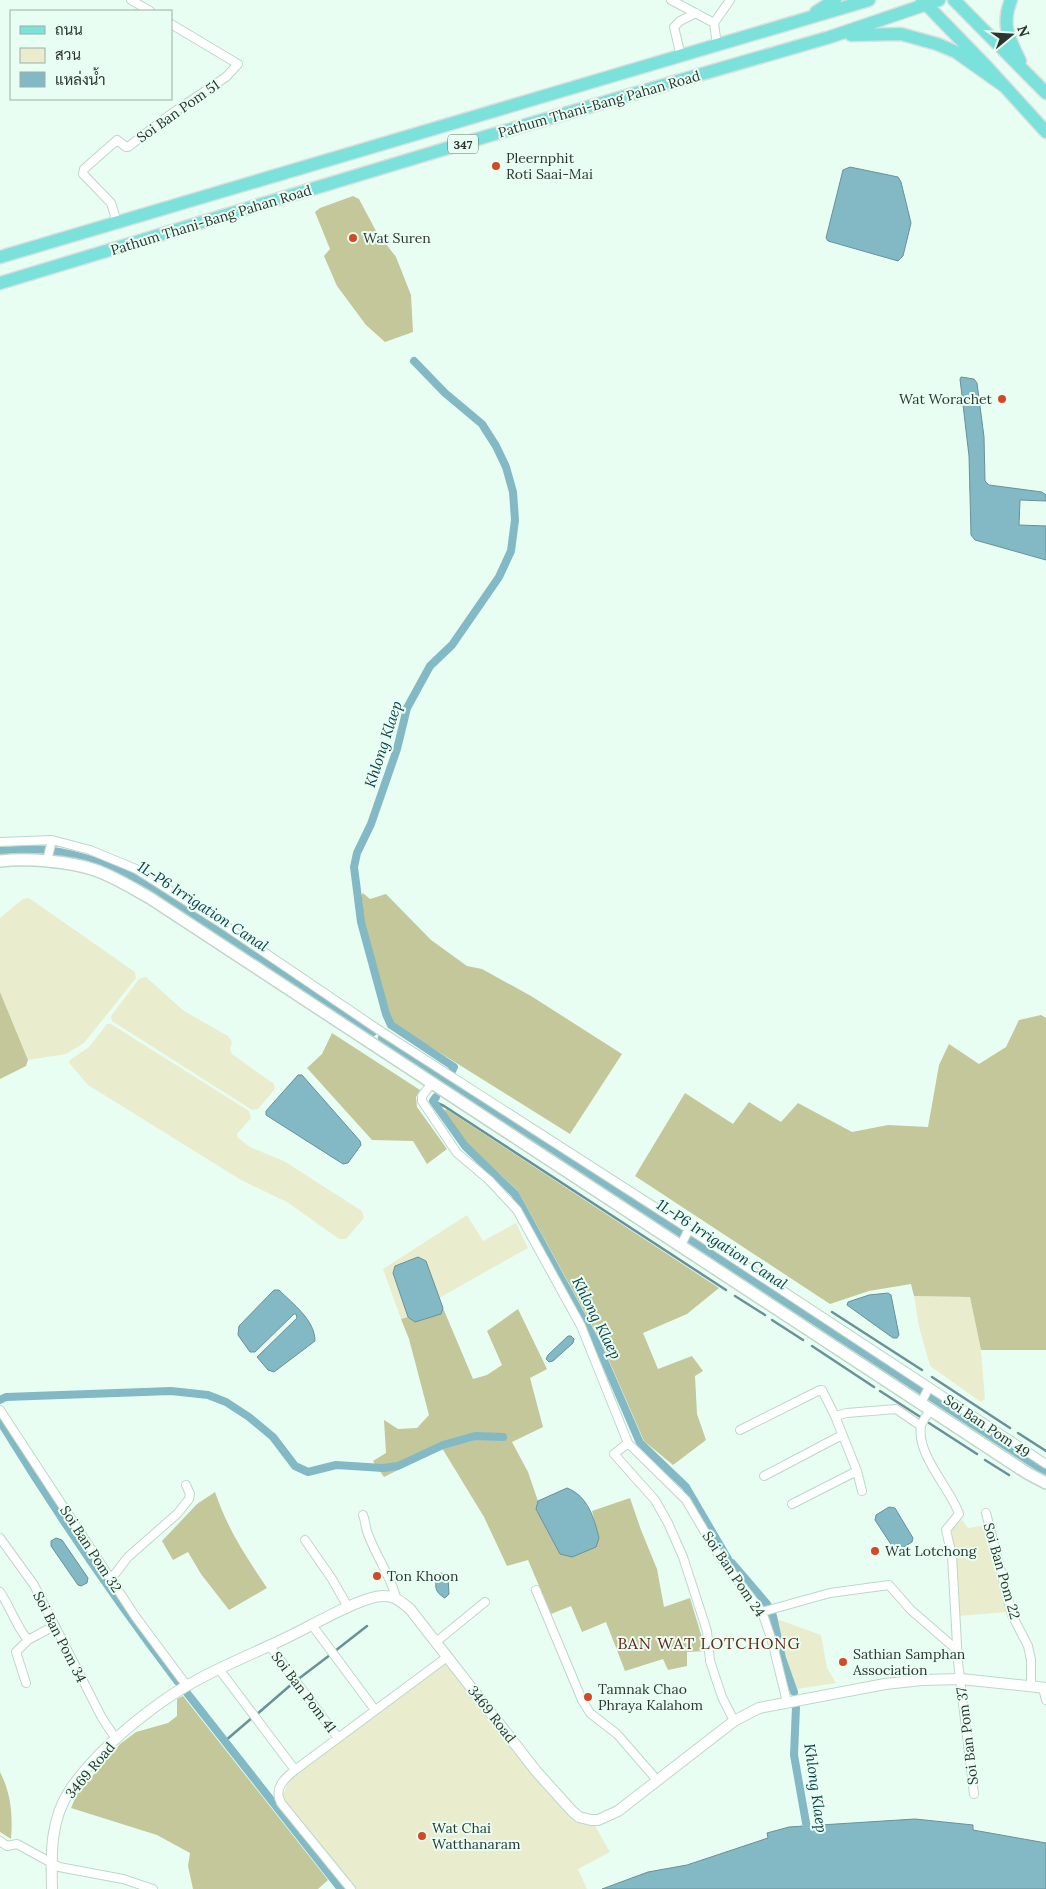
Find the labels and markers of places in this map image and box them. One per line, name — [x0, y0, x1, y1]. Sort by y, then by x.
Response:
place label: Pleernphit Roti Saai-Mai — [506, 149, 593, 183]
marker: Pleernphit Roti Saai-Mai — [490, 160, 502, 172]
place label: Wat Suren — [363, 229, 431, 247]
marker: Wat Suren — [347, 232, 359, 244]
place label: Wat Worachet — [899, 390, 993, 408]
marker: Wat Worachet — [996, 393, 1008, 405]
place label: Wat Lotchong — [885, 1542, 977, 1560]
marker: Wat Lotchong — [869, 1545, 881, 1557]
place label: Ton Khoon — [387, 1567, 459, 1585]
marker: Ton Khoon — [371, 1570, 383, 1582]
place label: Sathian Samphan Association — [852, 1645, 966, 1679]
marker: Sathian Samphan Association — [837, 1656, 849, 1668]
place label: Tamnak Chao Phraya Kalahom — [598, 1680, 704, 1714]
marker: Tamnak Chao Phraya Kalahom — [582, 1691, 594, 1703]
place label: Wat Chai Watthanaram — [432, 1819, 521, 1853]
marker: Wat Chai Watthanaram — [416, 1830, 428, 1842]

